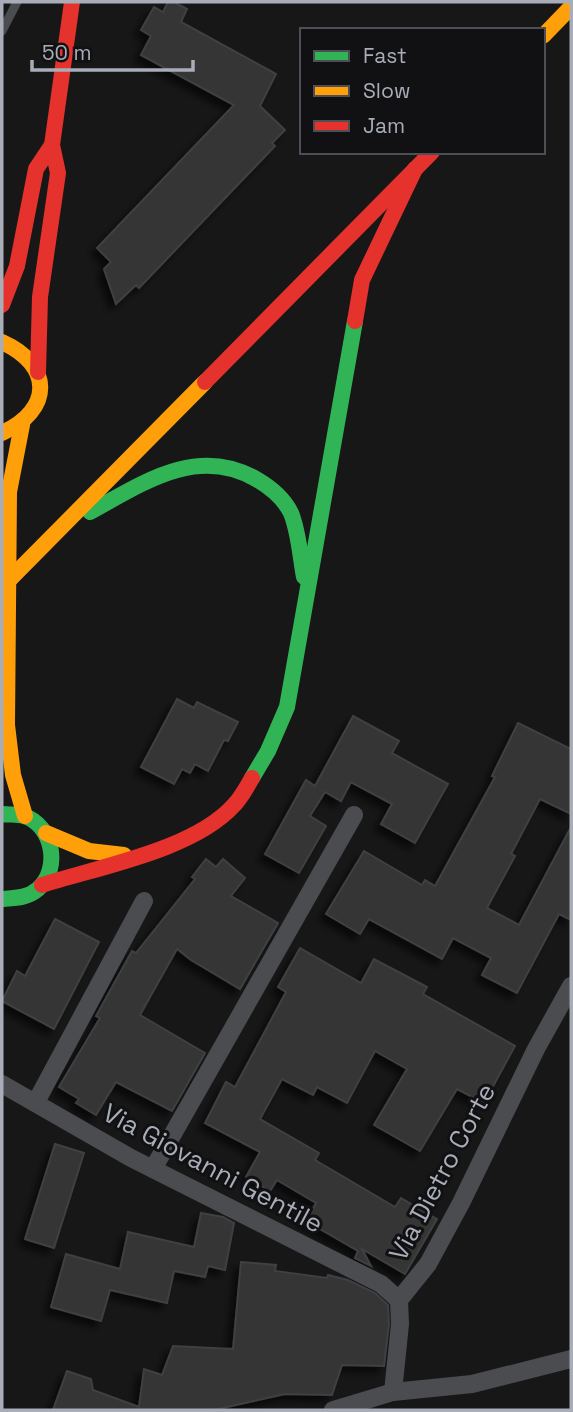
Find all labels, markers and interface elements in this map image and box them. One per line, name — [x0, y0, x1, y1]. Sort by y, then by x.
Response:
scale bar — [32, 28, 192, 72]
legend — [300, 28, 545, 154]
text: 50 m — [42, 39, 92, 66]
text: Fast — [363, 42, 407, 69]
text: Slow — [363, 77, 411, 104]
text: Jam — [363, 112, 405, 139]
street label: Via Dietro Corte — [381, 1077, 503, 1267]
street label: Via Giovanni Gentile — [97, 1096, 329, 1240]

